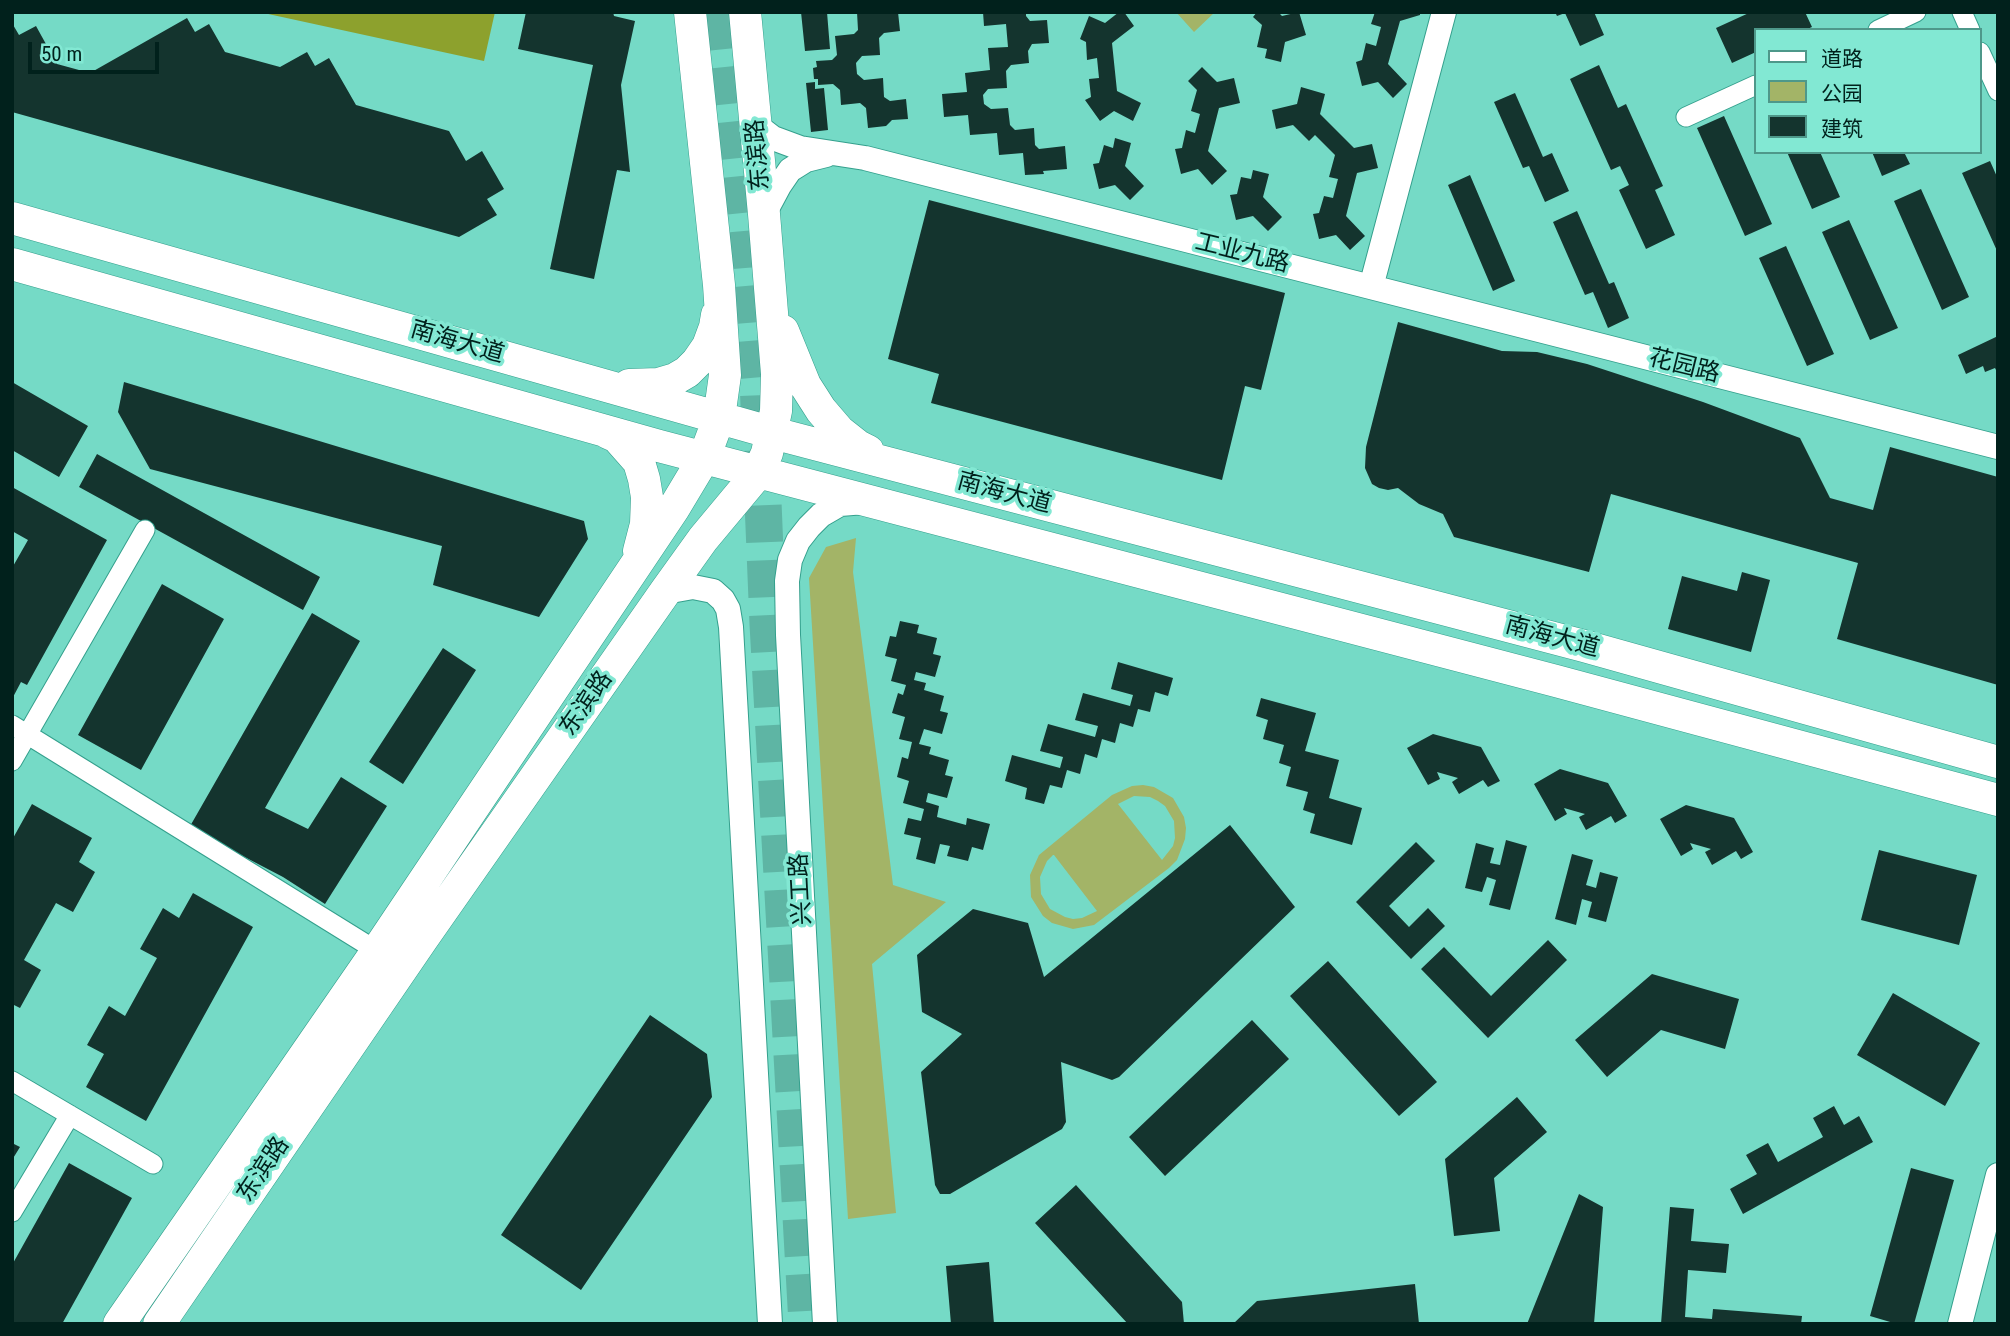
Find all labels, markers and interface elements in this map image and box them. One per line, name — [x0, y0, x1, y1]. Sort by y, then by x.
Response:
scale bar — [32, 28, 163, 72]
legend — [1755, 28, 1982, 154]
text: 50 m — [41, 42, 82, 66]
text: 道路 — [1821, 47, 1863, 71]
text: 公园 — [1821, 82, 1863, 106]
text: 建筑 — [1821, 117, 1863, 141]
street label: 东滨路 — [742, 118, 776, 192]
street label: 工业九路 — [1192, 228, 1292, 280]
street label: 南海大道 — [407, 316, 507, 370]
street label: 花园路 — [1646, 344, 1722, 390]
street label: 南海大道 — [954, 468, 1054, 520]
street label: 南海大道 — [1502, 612, 1602, 664]
street label: 东滨路 — [555, 666, 619, 742]
street label: 兴工路 — [786, 852, 818, 926]
street label: 东滨路 — [232, 1132, 296, 1208]

